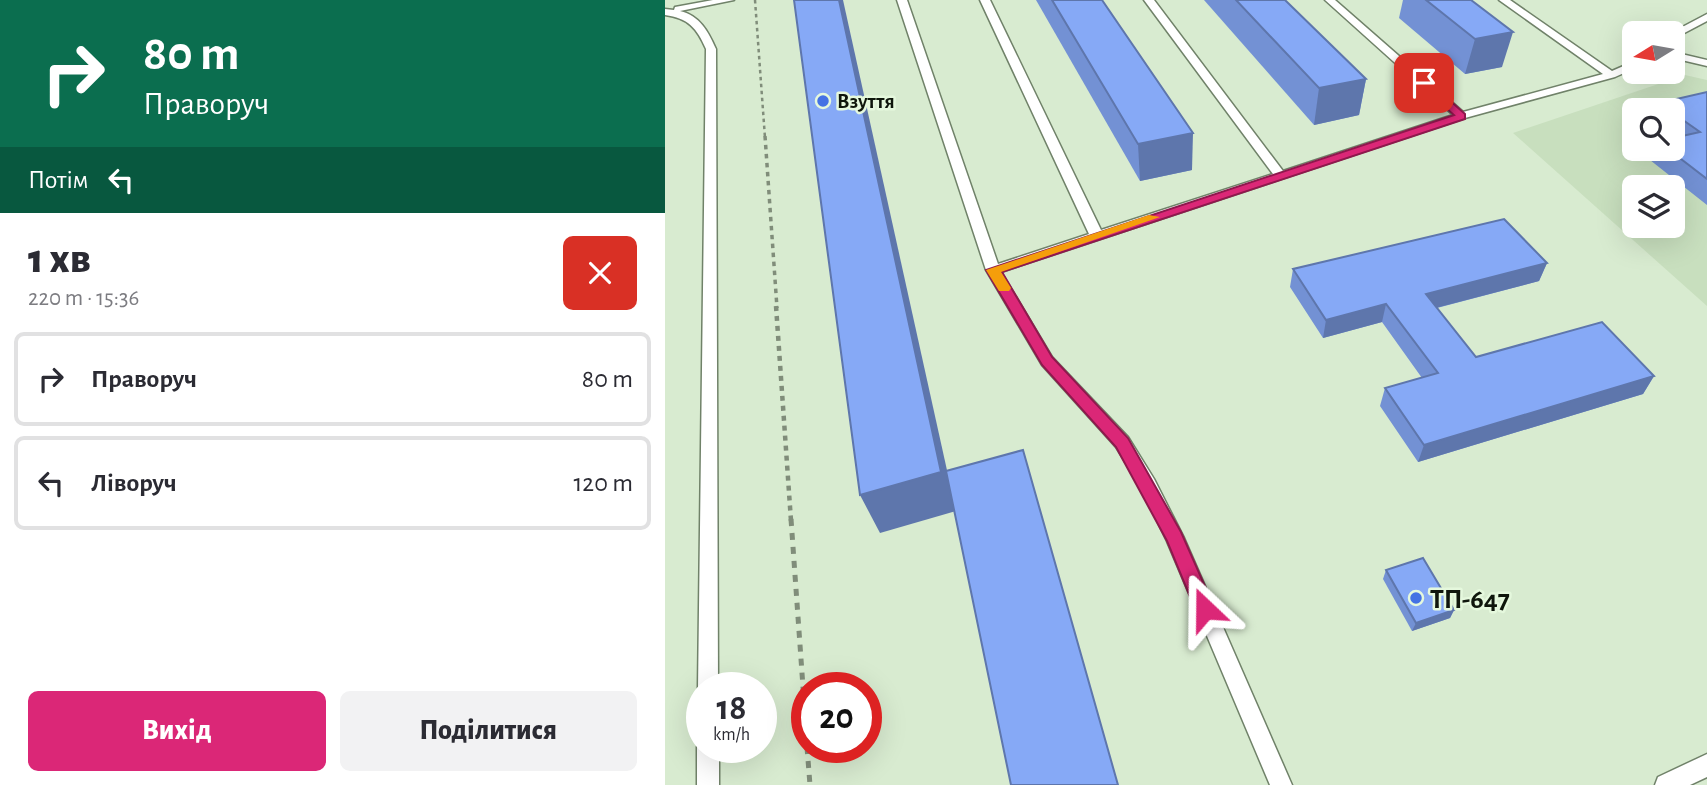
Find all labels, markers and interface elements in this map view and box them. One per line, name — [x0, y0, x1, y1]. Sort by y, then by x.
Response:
north arrow — [1622, 21, 1685, 84]
map controls — [1622, 21, 1685, 238]
icon: right — [28, 28, 119, 119]
text: 80 m — [143, 30, 240, 79]
pin — [1394, 53, 1454, 113]
icon: arrive — [1405, 64, 1443, 102]
text: Праворуч — [143, 88, 269, 120]
place label: Взуття — [837, 91, 895, 112]
marker: Взуття — [815, 93, 831, 109]
button: search — [1622, 98, 1685, 161]
icon: left — [102, 161, 140, 199]
text: Потім — [28, 167, 88, 193]
button: layers — [1622, 175, 1685, 238]
button: close — [563, 236, 637, 310]
text: 1 хв — [28, 238, 91, 280]
text: 220 m · 15:36 — [28, 287, 139, 310]
icon: right — [32, 360, 70, 398]
text: Праворуч — [91, 366, 197, 392]
text: 80 m — [582, 366, 633, 392]
icon: left — [32, 464, 70, 502]
text: Ліворуч — [91, 470, 177, 496]
text: 120 m — [573, 470, 633, 496]
position arrow — [1168, 572, 1242, 646]
place label: ТП-647 — [1430, 586, 1510, 614]
marker: ТП-647 — [1408, 590, 1424, 606]
speed limit sign: 20 — [791, 672, 882, 763]
button: Вихід — [28, 691, 326, 771]
button: Поділитися — [340, 691, 637, 771]
text: 18 — [717, 691, 746, 726]
text: km/h — [713, 726, 750, 744]

